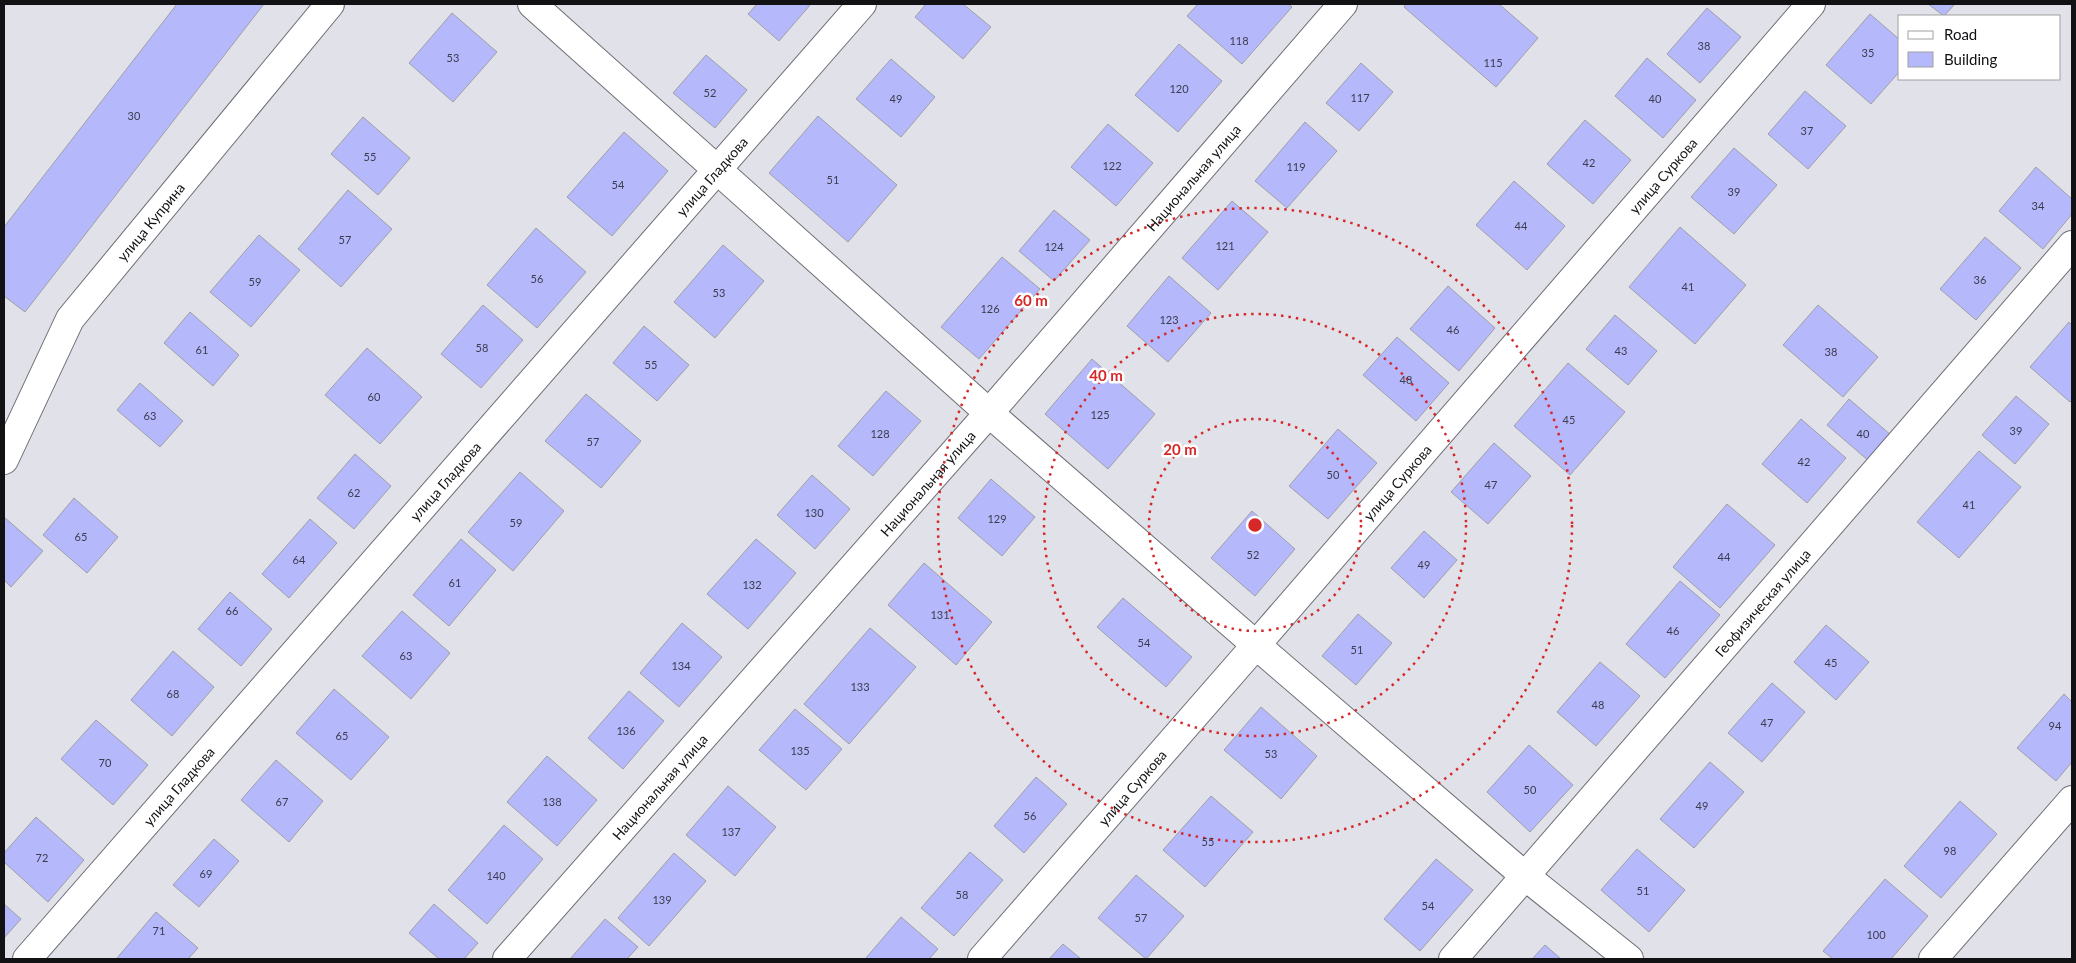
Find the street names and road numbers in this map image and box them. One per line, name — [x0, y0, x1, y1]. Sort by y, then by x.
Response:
street label: Национальная улица — [1142, 121, 1244, 234]
street label: улица Гладкова — [672, 133, 751, 219]
street label: улица Суркова — [1625, 134, 1700, 217]
street label: улица Куприна — [113, 179, 188, 264]
street label: Национальная улица — [876, 427, 978, 539]
street label: улица Гладкова — [406, 438, 484, 524]
street label: улица Суркова — [1359, 441, 1434, 524]
street label: Геофизическая улица — [1711, 545, 1814, 660]
street label: Национальная улица — [608, 730, 710, 843]
street label: улица Гладкова — [139, 743, 218, 829]
street label: улица Суркова — [1094, 746, 1170, 829]

